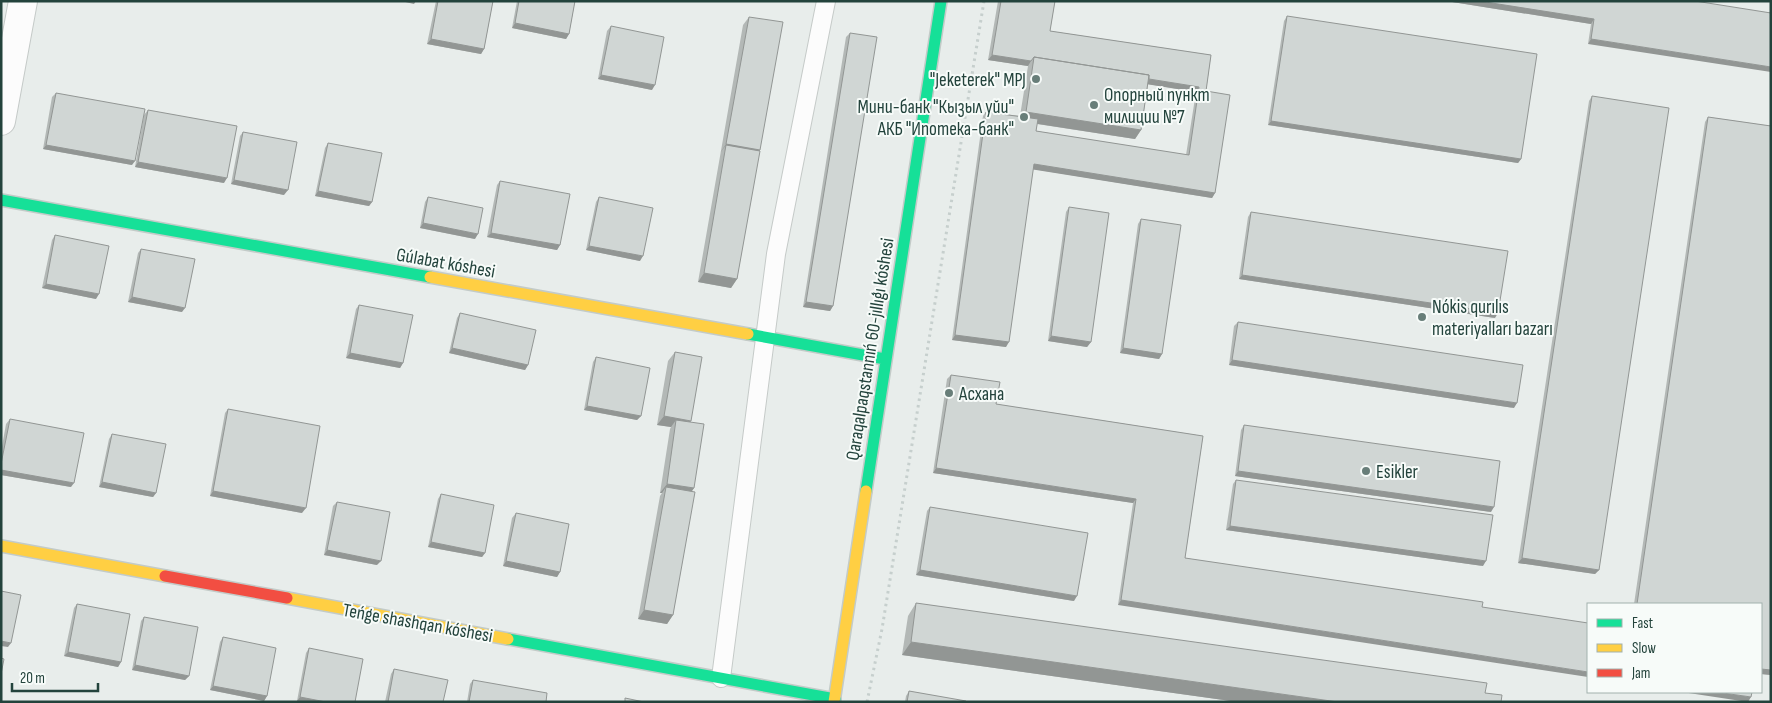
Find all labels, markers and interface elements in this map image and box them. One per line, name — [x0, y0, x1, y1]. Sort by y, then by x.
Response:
place label: "Jeketerek" MPJ — [930, 69, 1026, 92]
marker: "Jeketerek" MPJ — [1030, 73, 1042, 85]
place label: Опорный пункт милиции №7 — [1104, 84, 1210, 129]
place label: Мини-банк "Кызыл уйи" АКБ "Ипотека-банк" — [858, 96, 1014, 141]
marker: Опорный пункт милиции №7 — [1088, 99, 1100, 111]
marker: Мини-банк "Кызыл уйи" АКБ "Ипотека-банк" — [1018, 111, 1030, 123]
street label: Qaraqalpaqstannıń 60-jıllıǵı kóshesi — [842, 236, 899, 462]
street label: Gúlabat kóshesi — [394, 243, 497, 283]
place label: Nókis qurılıs materiyalları bazarı — [1432, 296, 1553, 341]
marker: Nókis qurılıs materiyalları bazarı — [1416, 311, 1428, 323]
place label: Асхана — [958, 383, 1004, 406]
marker: Асхана — [943, 387, 955, 399]
place label: Esikler — [1376, 461, 1419, 484]
marker: Esikler — [1360, 465, 1372, 477]
street label: Teńge shashqan kóshesi — [341, 599, 494, 648]
legend — [1587, 603, 1762, 693]
text: Fast — [1632, 614, 1654, 633]
text: Slow — [1632, 639, 1656, 658]
scale bar — [12, 660, 99, 692]
text: Jam — [1631, 664, 1650, 683]
text: 20 m — [20, 669, 45, 688]

